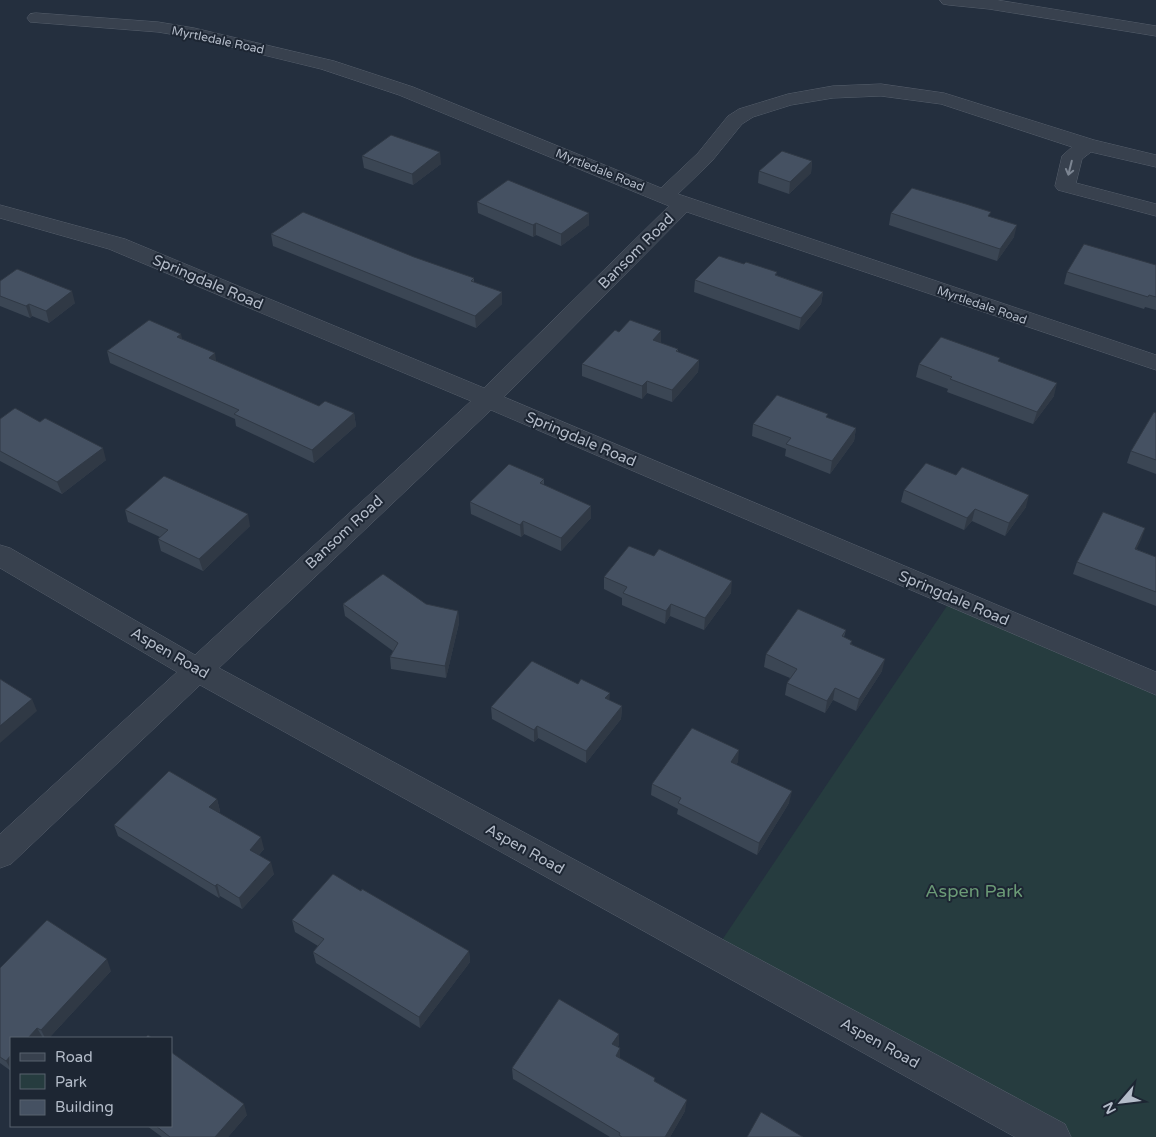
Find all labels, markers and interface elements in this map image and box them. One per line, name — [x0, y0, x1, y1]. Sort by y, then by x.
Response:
street label: Myrtledale Road — [170, 23, 266, 57]
street label: Myrtledale Road — [554, 146, 646, 194]
one-way arrow — [1064, 159, 1074, 175]
street label: Bansom Road — [594, 209, 678, 293]
street label: Springdale Road — [150, 251, 266, 313]
street label: Myrtledale Road — [935, 283, 1029, 327]
street label: Springdale Road — [523, 408, 639, 470]
street label: Bansom Road — [301, 491, 387, 573]
street label: Springdale Road — [896, 567, 1012, 629]
street label: Aspen Road — [128, 623, 212, 683]
street label: Aspen Road — [483, 820, 567, 878]
park label: Aspen Park — [925, 880, 1023, 902]
street label: Aspen Road — [838, 1014, 922, 1072]
legend — [10, 1037, 172, 1127]
text: Road — [55, 1048, 93, 1066]
text: Park — [55, 1073, 87, 1091]
north arrow — [1096, 1077, 1146, 1127]
text: Building — [55, 1098, 114, 1116]
text: N — [1100, 1099, 1120, 1117]

